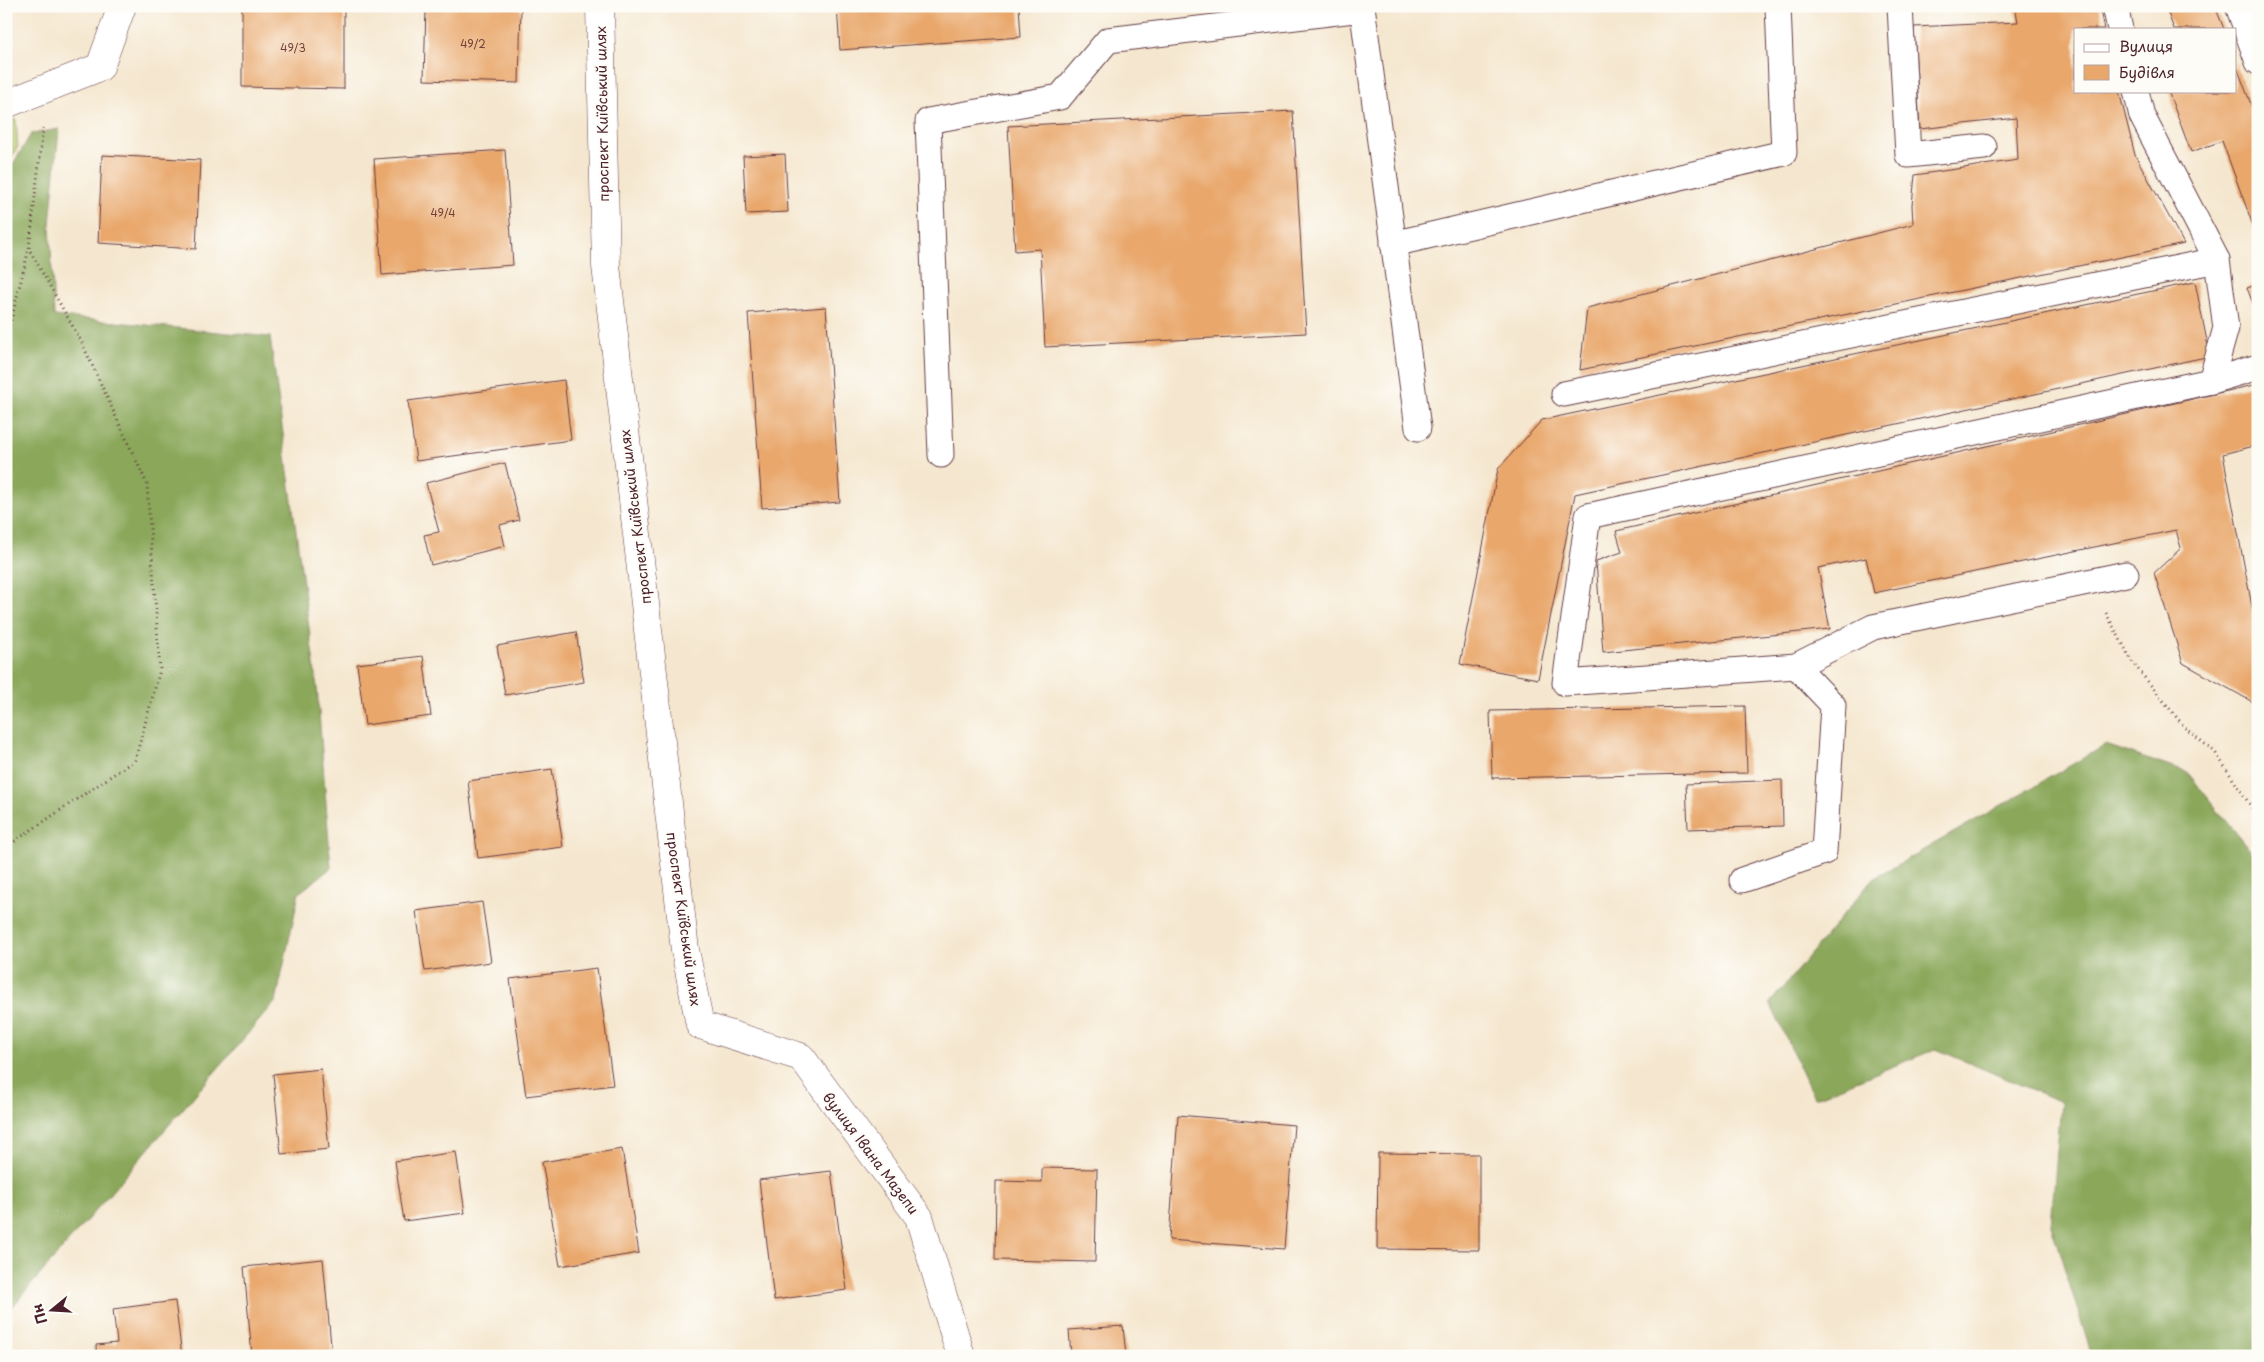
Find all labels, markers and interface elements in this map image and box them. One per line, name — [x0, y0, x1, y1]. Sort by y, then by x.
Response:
street label: проспект Київський шлях — [590, 26, 614, 202]
legend — [2074, 28, 2236, 92]
text: Вулиця — [2119, 34, 2173, 57]
house number: 49/2 — [460, 35, 486, 52]
house number: 49/3 — [280, 39, 306, 56]
text: Будівля — [2119, 60, 2175, 83]
house number: 49/4 — [431, 204, 455, 221]
street label: проспект Київський шлях — [614, 428, 656, 606]
street label: проспект Київський шлях — [661, 830, 707, 1008]
street label: вулиця Івана Мазепи — [818, 1088, 924, 1218]
north arrow — [28, 1284, 78, 1334]
text: Пн — [26, 1301, 52, 1327]

